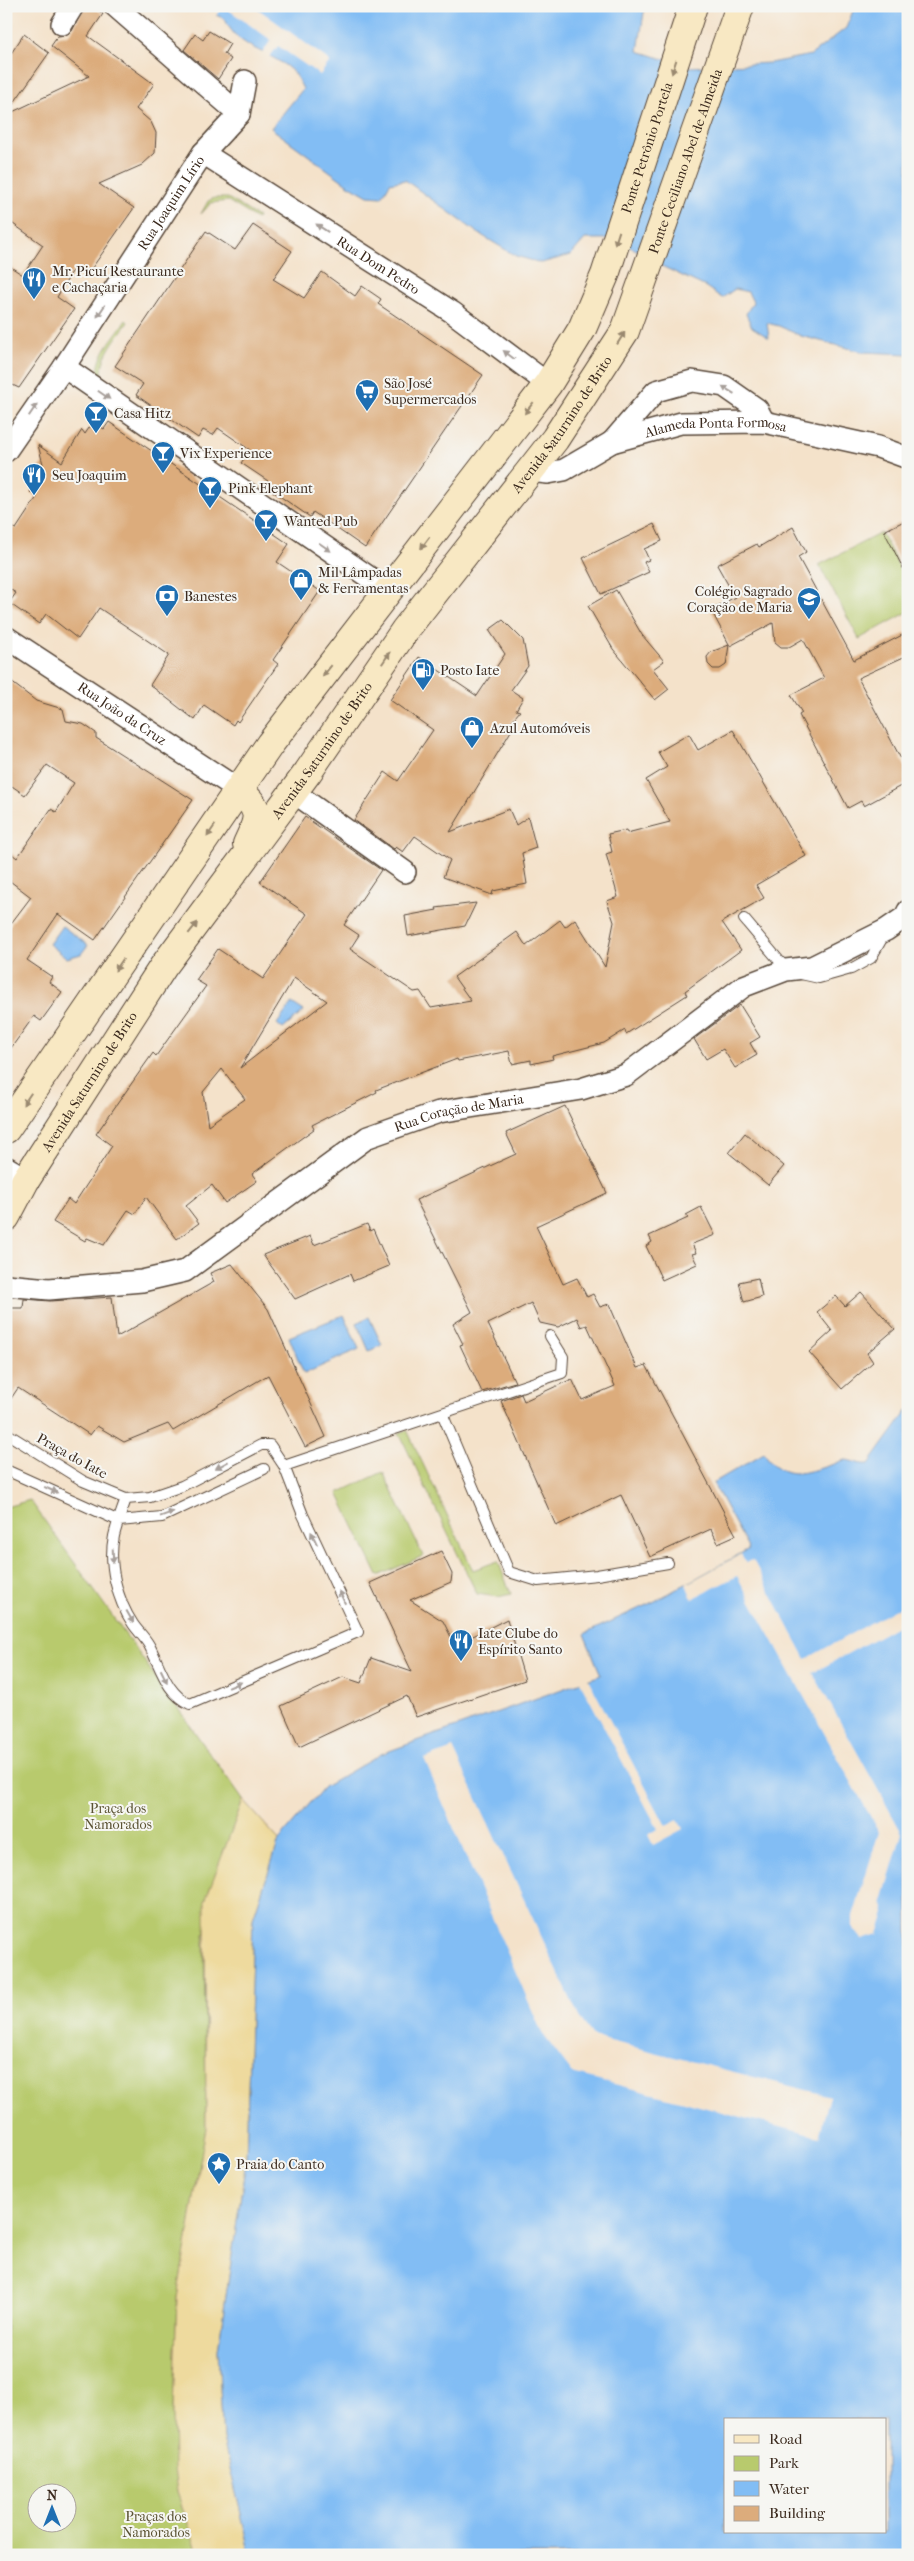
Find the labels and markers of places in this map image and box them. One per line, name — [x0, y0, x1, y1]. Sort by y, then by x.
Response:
place label: Mr. Picuí Restaurante e Cachaçaria — [52, 263, 184, 296]
restaurant icon: Mr. Picuí Restaurante e Cachaçaria — [21, 266, 47, 300]
place label: São José Supermercados — [384, 375, 477, 408]
supermarket icon: São José Supermercados — [354, 378, 380, 412]
bar icon: Casa Hitz — [83, 400, 109, 434]
place label: Casa Hitz — [114, 405, 171, 422]
bar icon: Vix Experience — [150, 440, 176, 474]
place label: Vix Experience — [179, 445, 272, 462]
restaurant icon: Seu Joaquim — [21, 462, 47, 496]
place label: Seu Joaquim — [52, 467, 127, 484]
bar icon: Pink Elephant — [197, 475, 223, 509]
place label: Pink Elephant — [228, 480, 313, 497]
bar icon: Wanted Pub — [253, 508, 279, 542]
place label: Wanted Pub — [283, 513, 357, 530]
place label: Mil Lâmpadas & Ferramentas — [318, 564, 408, 597]
shop icon: Mil Lâmpadas & Ferramentas — [288, 567, 314, 601]
bank icon: Banestes — [154, 583, 180, 617]
place label: Colégio Sagrado Coração de Maria — [687, 583, 793, 616]
school or university icon: Colégio Sagrado Coração de Maria — [796, 586, 822, 620]
place label: Banestes — [184, 588, 237, 605]
fuel station icon: Posto Iate — [410, 657, 436, 691]
place label: Posto Iate — [440, 662, 499, 679]
shop icon: Azul Automóveis — [459, 715, 485, 749]
place label: Azul Automóveis — [489, 720, 590, 737]
place label: Iate Clube do Espírito Santo — [478, 1625, 562, 1658]
restaurant icon: Iate Clube do Espírito Santo — [448, 1628, 474, 1662]
place icon: Praia do Canto — [206, 2151, 232, 2185]
place label: Praia do Canto — [236, 2156, 324, 2173]

